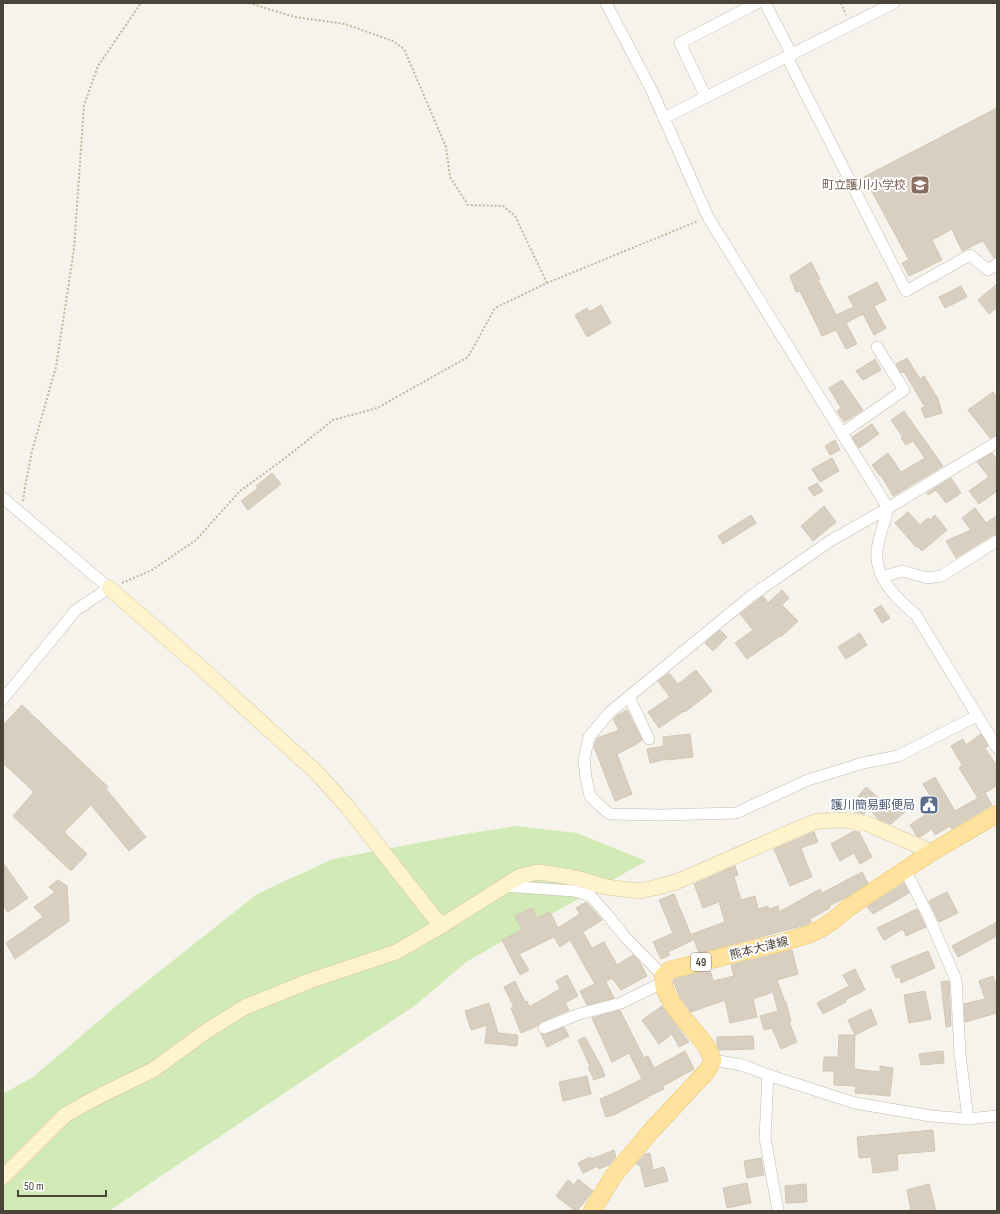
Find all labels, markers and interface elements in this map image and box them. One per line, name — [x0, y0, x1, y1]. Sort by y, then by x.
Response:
school or university icon: 町立護川小学校 — [909, 174, 931, 196]
place label: 町立護川小学校 — [822, 178, 906, 193]
public building icon: 護川簡易郵便局 — [918, 794, 940, 816]
place label: 護川簡易郵便局 — [831, 798, 915, 813]
street label: 熊本大津線 — [728, 934, 790, 963]
road number: 49 — [691, 953, 711, 971]
scale bar — [18, 1172, 106, 1198]
text: 50 m — [24, 1179, 44, 1194]

